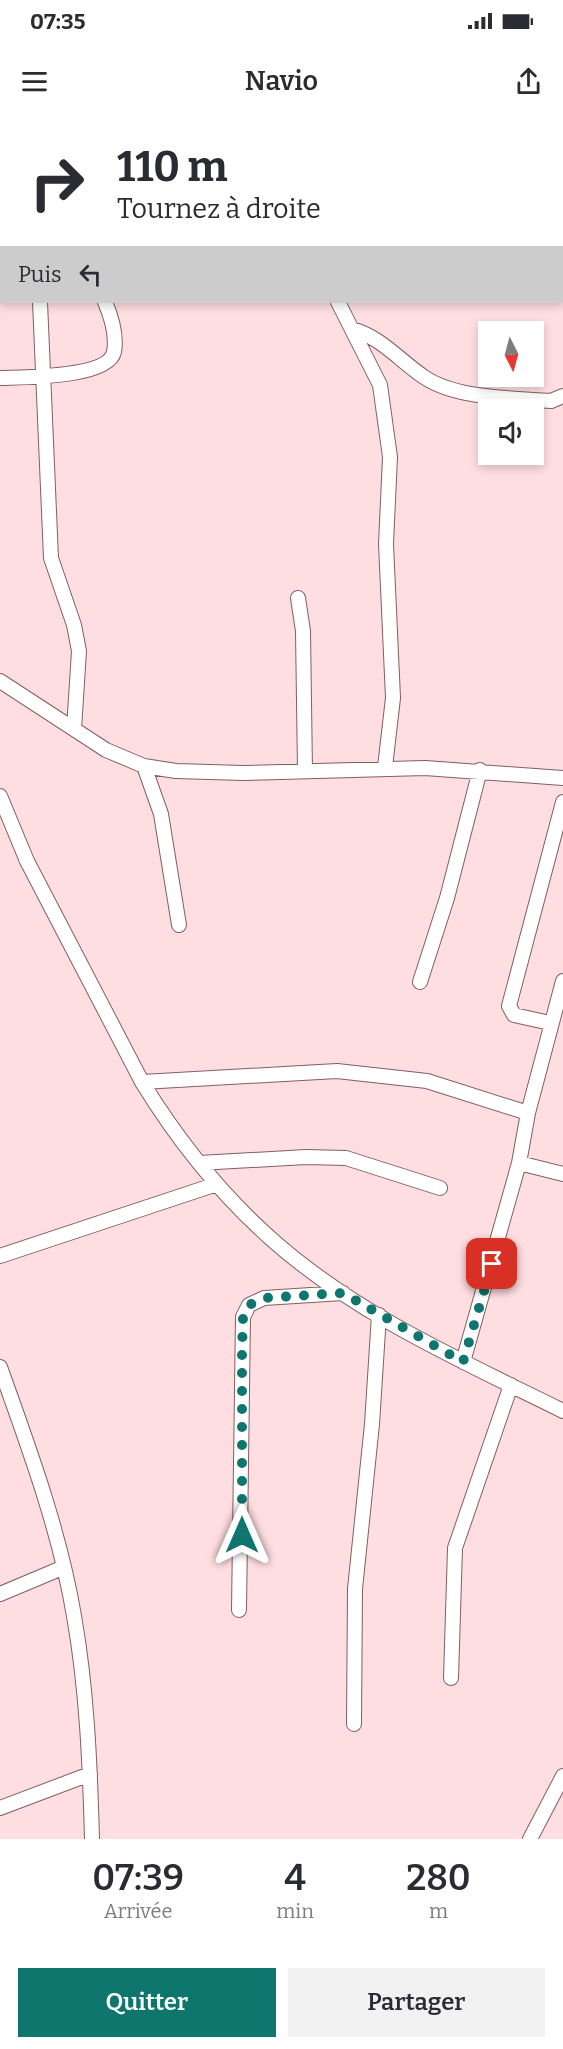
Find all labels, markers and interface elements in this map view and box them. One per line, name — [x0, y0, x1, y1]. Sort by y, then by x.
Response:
text: 07:35 — [30, 8, 86, 35]
icon: menu — [18, 65, 51, 98]
text: Navio — [245, 65, 318, 97]
icon: share — [512, 65, 545, 98]
text: 110 m — [117, 142, 228, 192]
icon: right — [18, 144, 96, 222]
text: Tournez à droite — [117, 193, 321, 225]
icon: left — [74, 258, 107, 291]
text: Puis — [18, 261, 62, 288]
north arrow — [478, 321, 544, 387]
map controls — [478, 321, 544, 465]
button: sound — [478, 399, 544, 465]
pin — [466, 1238, 517, 1289]
icon: arrive — [475, 1247, 508, 1280]
position arrow — [210, 1503, 274, 1567]
text: 07:39 — [92, 1856, 184, 1900]
text: 4 — [284, 1856, 306, 1900]
text: 280 — [406, 1856, 471, 1900]
text: Arrivée — [104, 1899, 172, 1923]
text: min — [276, 1899, 314, 1923]
text: m — [429, 1899, 448, 1923]
button: Quitter — [18, 1968, 276, 2037]
button: Partager — [288, 1968, 545, 2037]

